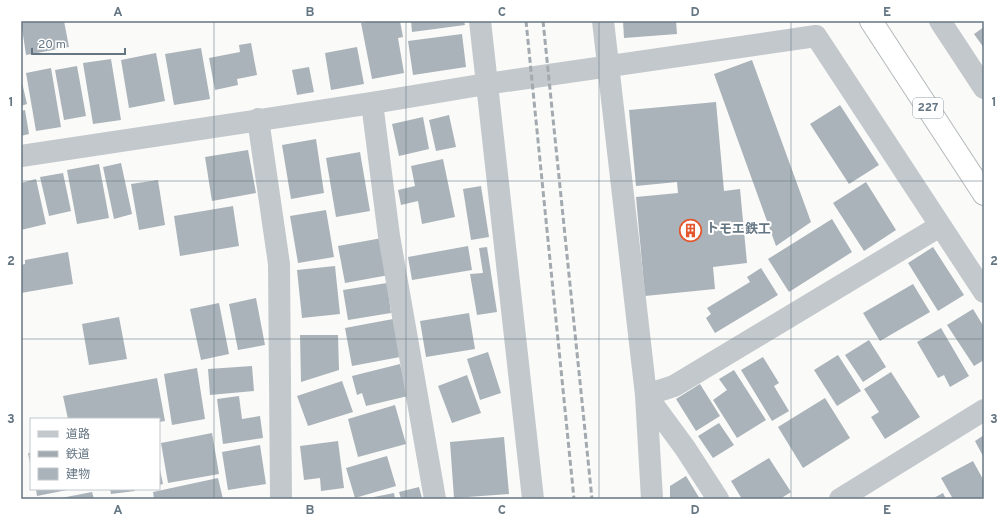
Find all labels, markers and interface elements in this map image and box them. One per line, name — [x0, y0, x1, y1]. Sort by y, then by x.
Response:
text: A — [113, 5, 123, 21]
text: B — [306, 5, 315, 21]
text: C — [498, 5, 506, 21]
text: D — [690, 5, 700, 21]
text: E — [883, 5, 891, 21]
scale bar — [32, 30, 125, 56]
text: 20 m — [38, 37, 66, 53]
text: 1 — [8, 95, 14, 111]
text: 1 — [991, 95, 997, 111]
road number: 227 — [913, 98, 943, 118]
building icon: トモエ鉄工 — [678, 217, 704, 243]
place label: トモエ鉄工 — [706, 221, 771, 238]
text: 2 — [7, 254, 15, 270]
text: 2 — [990, 254, 998, 270]
text: 3 — [7, 412, 15, 428]
text: 3 — [990, 412, 998, 428]
legend — [30, 418, 160, 490]
text: 道路 — [66, 427, 90, 443]
text: 鉄道 — [66, 447, 90, 463]
text: 建物 — [66, 467, 90, 483]
text: A — [113, 503, 123, 519]
text: B — [306, 503, 315, 519]
text: C — [498, 503, 506, 519]
text: D — [690, 503, 700, 519]
text: E — [883, 503, 891, 519]

